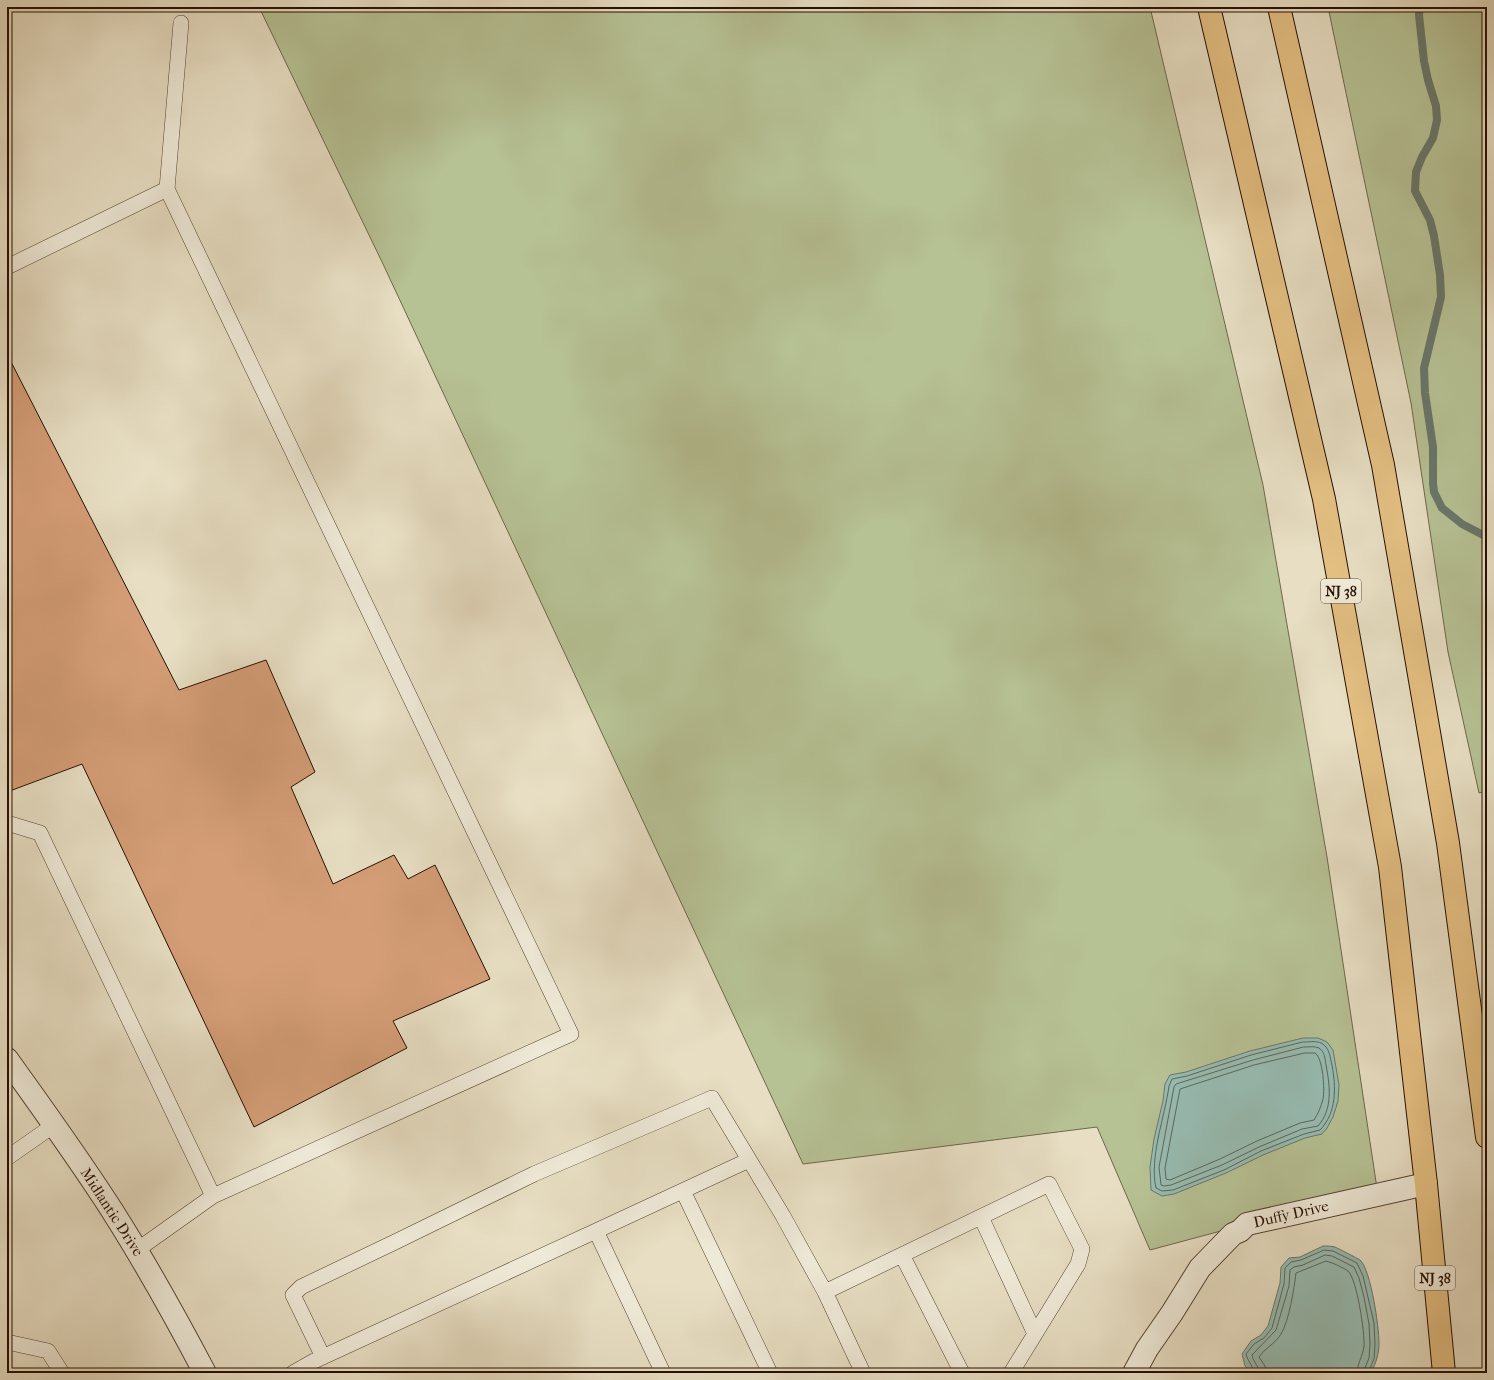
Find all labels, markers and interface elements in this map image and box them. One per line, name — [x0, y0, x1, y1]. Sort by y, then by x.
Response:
road number: NJ 38 — [1321, 579, 1361, 603]
street label: Midlantic Drive — [77, 1164, 148, 1260]
street label: Duffy Drive — [1252, 1196, 1331, 1231]
road number: NJ 38 — [1415, 1266, 1455, 1290]

